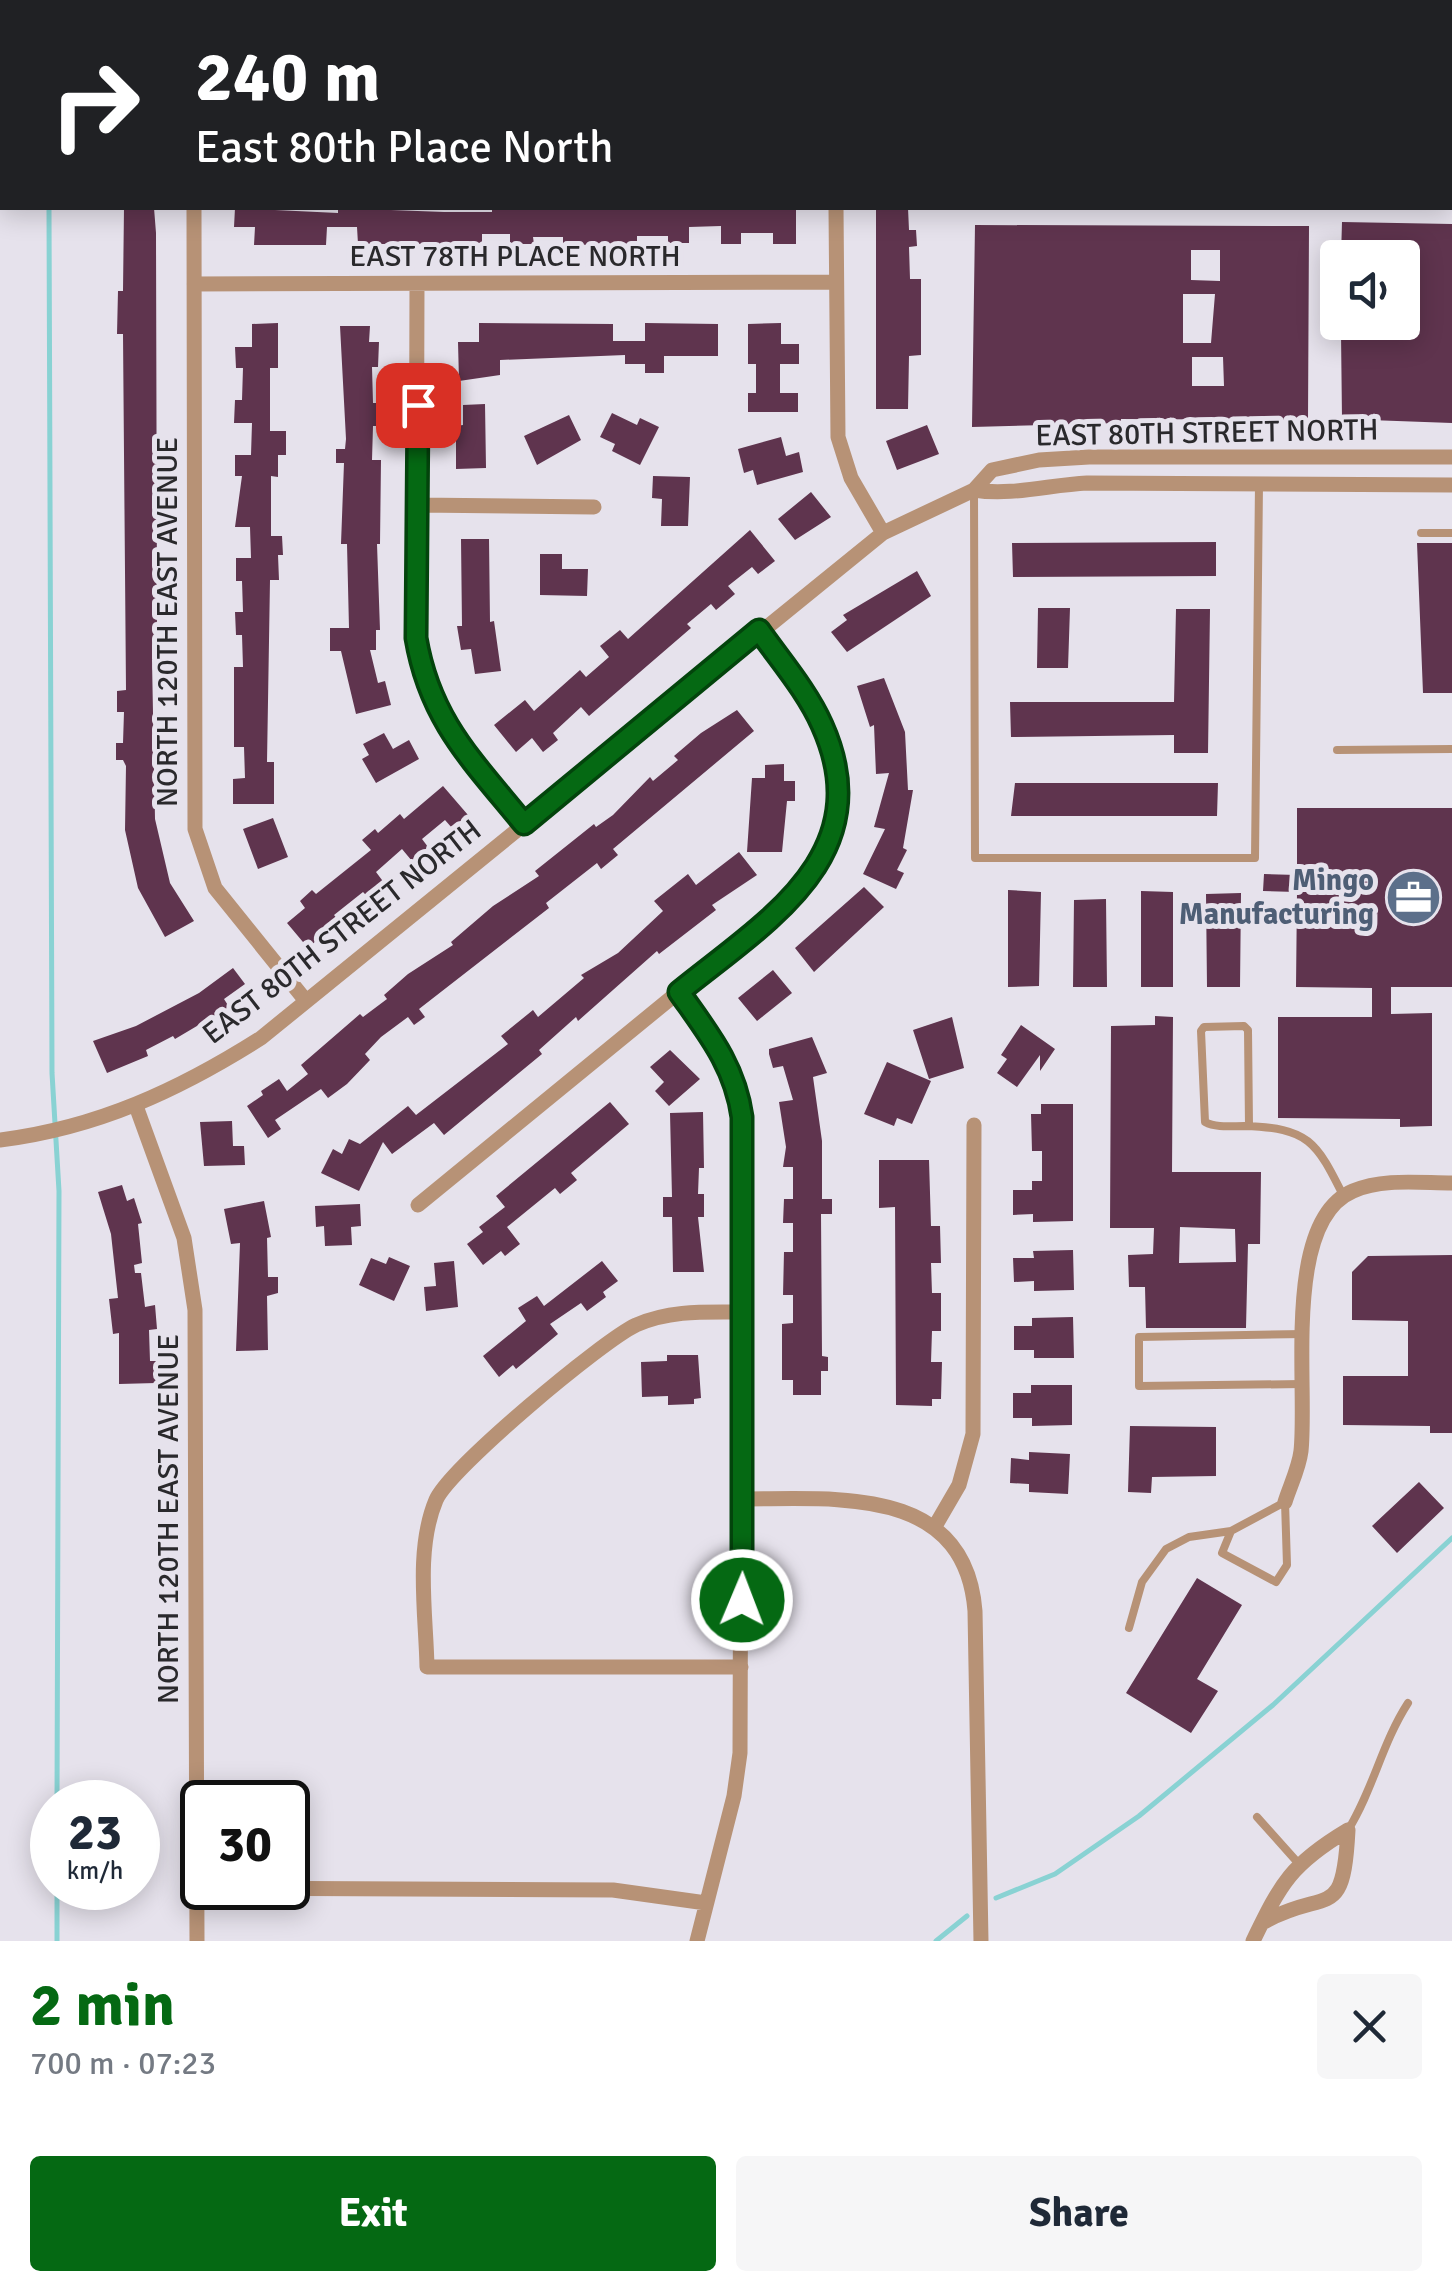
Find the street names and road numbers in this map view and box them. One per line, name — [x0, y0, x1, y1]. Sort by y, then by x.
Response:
street label: EAST 78TH PLACE NORTH — [349, 238, 681, 275]
street label: EAST 80TH STREET NORTH — [1035, 412, 1379, 454]
street label: NORTH 120TH EAST AVENUE — [149, 437, 186, 807]
street label: EAST 80TH STREET NORTH — [195, 812, 489, 1052]
street label: NORTH 120TH EAST AVENUE — [150, 1334, 187, 1704]

